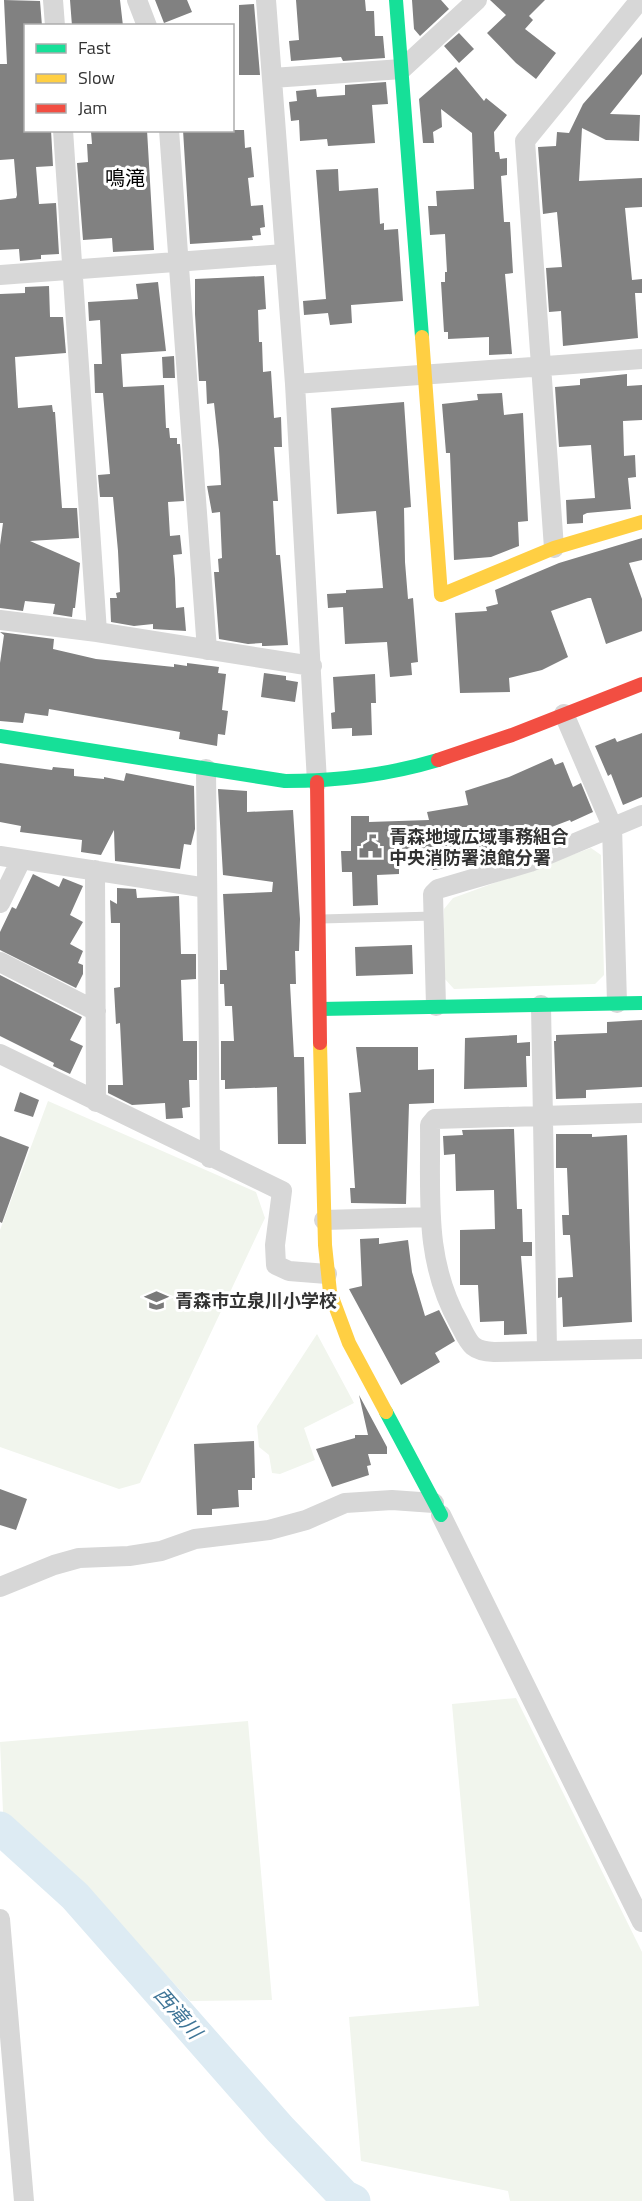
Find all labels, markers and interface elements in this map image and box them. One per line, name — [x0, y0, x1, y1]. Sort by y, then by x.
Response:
legend — [24, 24, 234, 132]
text: Fast — [78, 34, 111, 61]
text: Slow — [78, 64, 115, 91]
text: Jam — [78, 94, 107, 121]
district label: 鳴滝 — [105, 162, 145, 193]
place label: 青森地域広域事務組合 中央消防署浪館分署 — [389, 823, 569, 871]
public building icon: 青森地域広域事務組合 中央消防署浪館分署 — [358, 834, 384, 860]
place label: 青森市立泉川小学校 — [175, 1287, 337, 1314]
school or university icon: 青森市立泉川小学校 — [144, 1288, 170, 1314]
water label: 西滝川 — [147, 1980, 211, 2047]

